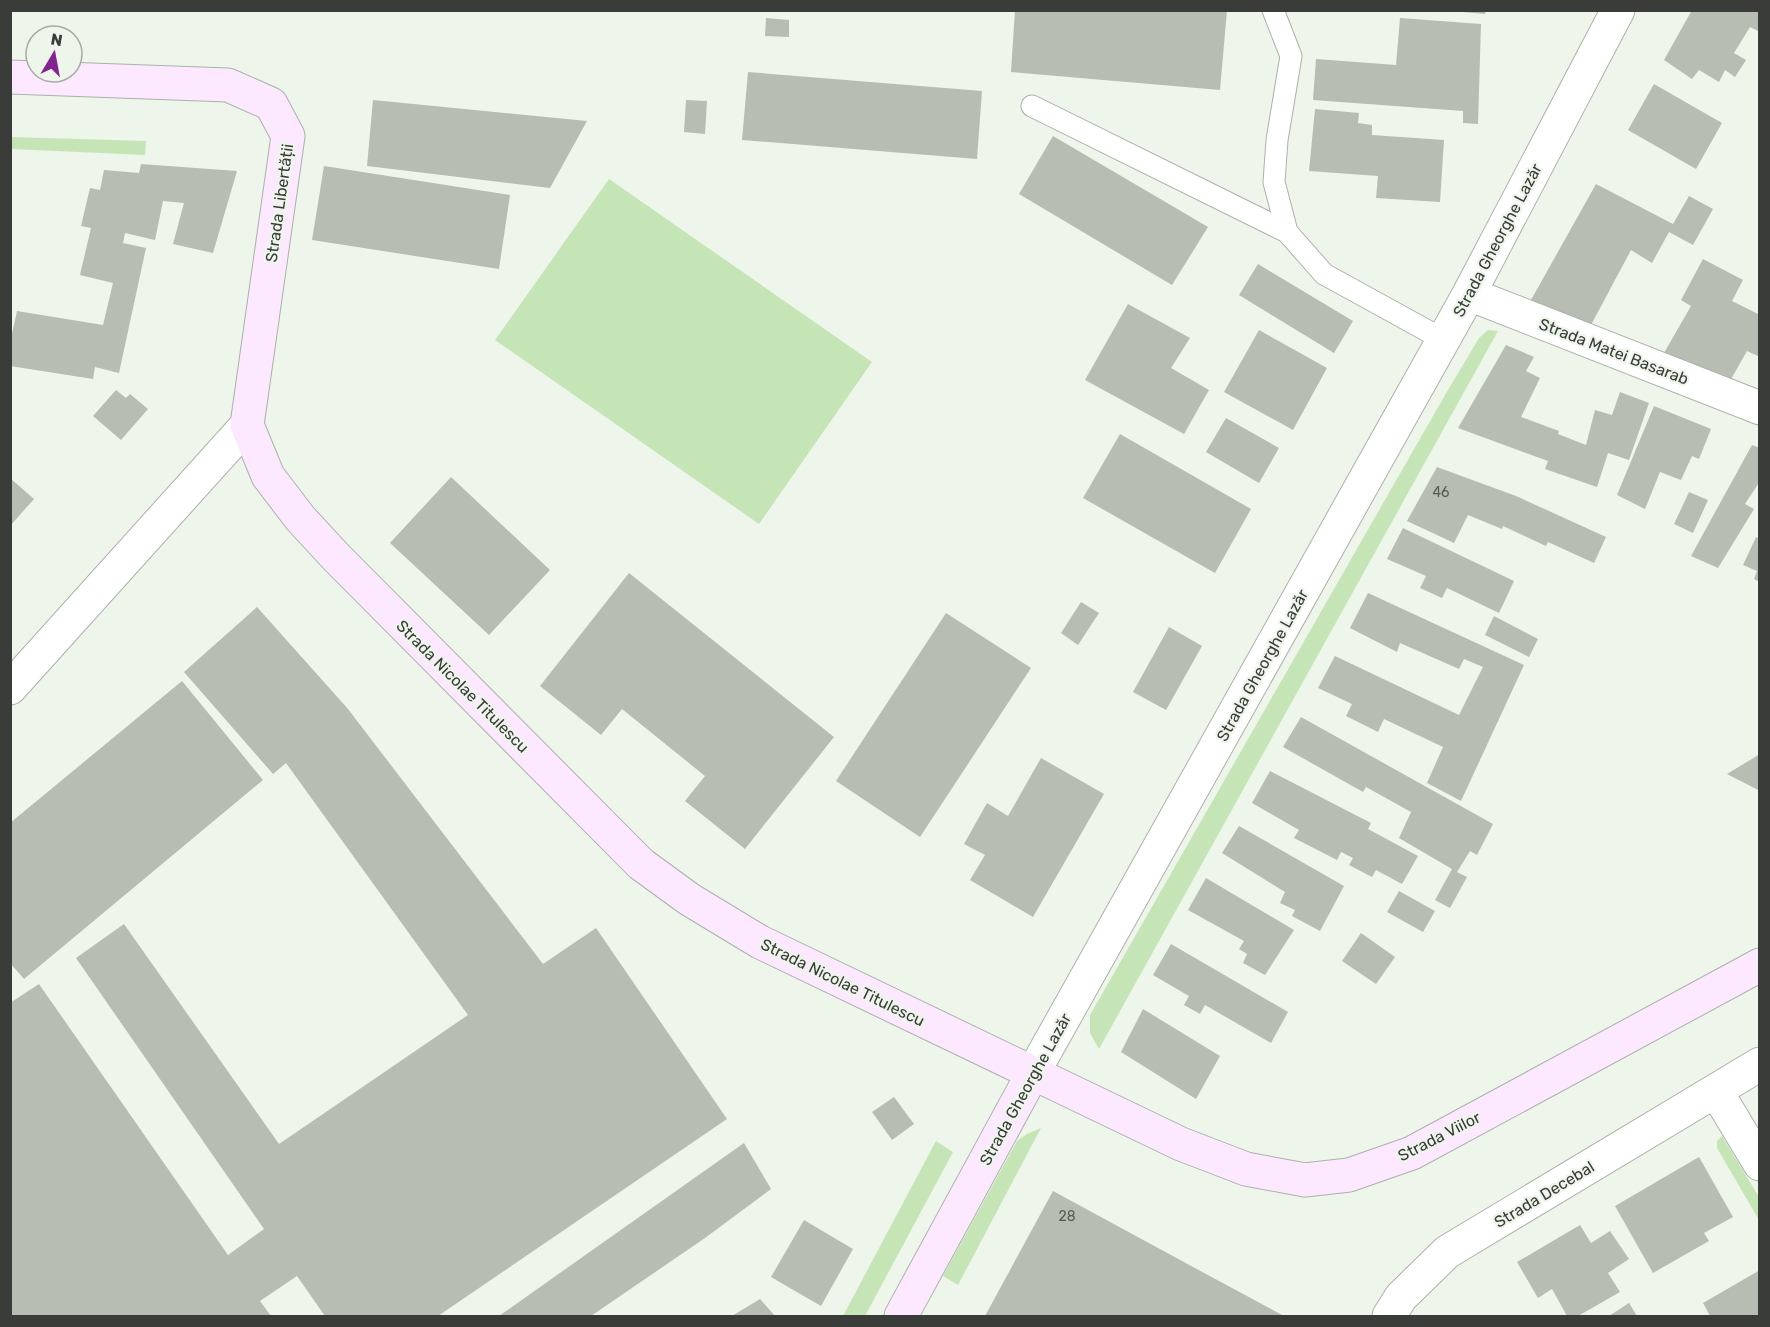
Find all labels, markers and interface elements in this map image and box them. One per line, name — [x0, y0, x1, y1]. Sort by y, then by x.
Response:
north arrow — [24, 24, 84, 84]
text: N — [49, 29, 64, 50]
street label: Strada Libertății — [262, 142, 297, 264]
street label: Strada Gheorghe Lazăr — [1449, 160, 1546, 320]
street label: Strada Matei Basarab — [1536, 314, 1691, 389]
house number: 46 — [1432, 484, 1450, 501]
street label: Strada Gheorghe Lazăr — [1213, 586, 1312, 745]
street label: Strada Nicolae Titulescu — [392, 616, 533, 757]
street label: Strada Nicolae Titulescu — [758, 934, 928, 1030]
street label: Strada Gheorghe Lazăr — [976, 1010, 1075, 1169]
street label: Strada Viilor — [1395, 1108, 1484, 1165]
street label: Strada Decebal — [1491, 1157, 1598, 1232]
house number: 28 — [1058, 1208, 1076, 1225]

